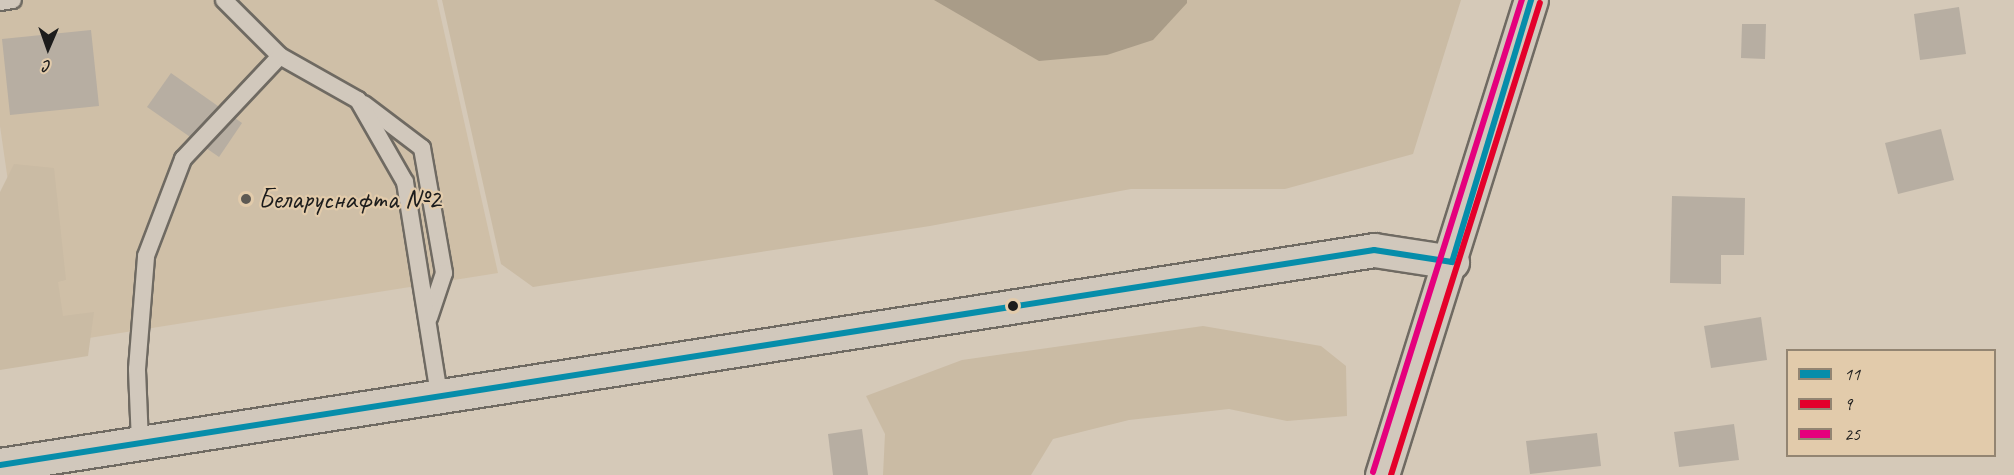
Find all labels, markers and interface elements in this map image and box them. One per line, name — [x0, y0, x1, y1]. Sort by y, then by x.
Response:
north arrow — [18, 18, 78, 78]
text: С — [43, 56, 52, 76]
place label: Беларуснафта №2 — [258, 182, 440, 216]
marker: Беларуснафта №2 — [239, 192, 253, 206]
unlabelled marker — [1007, 300, 1019, 312]
legend — [1786, 349, 1996, 457]
text: 11 — [1844, 363, 1860, 385]
text: 9 — [1844, 393, 1852, 415]
text: 25 — [1844, 423, 1860, 445]

